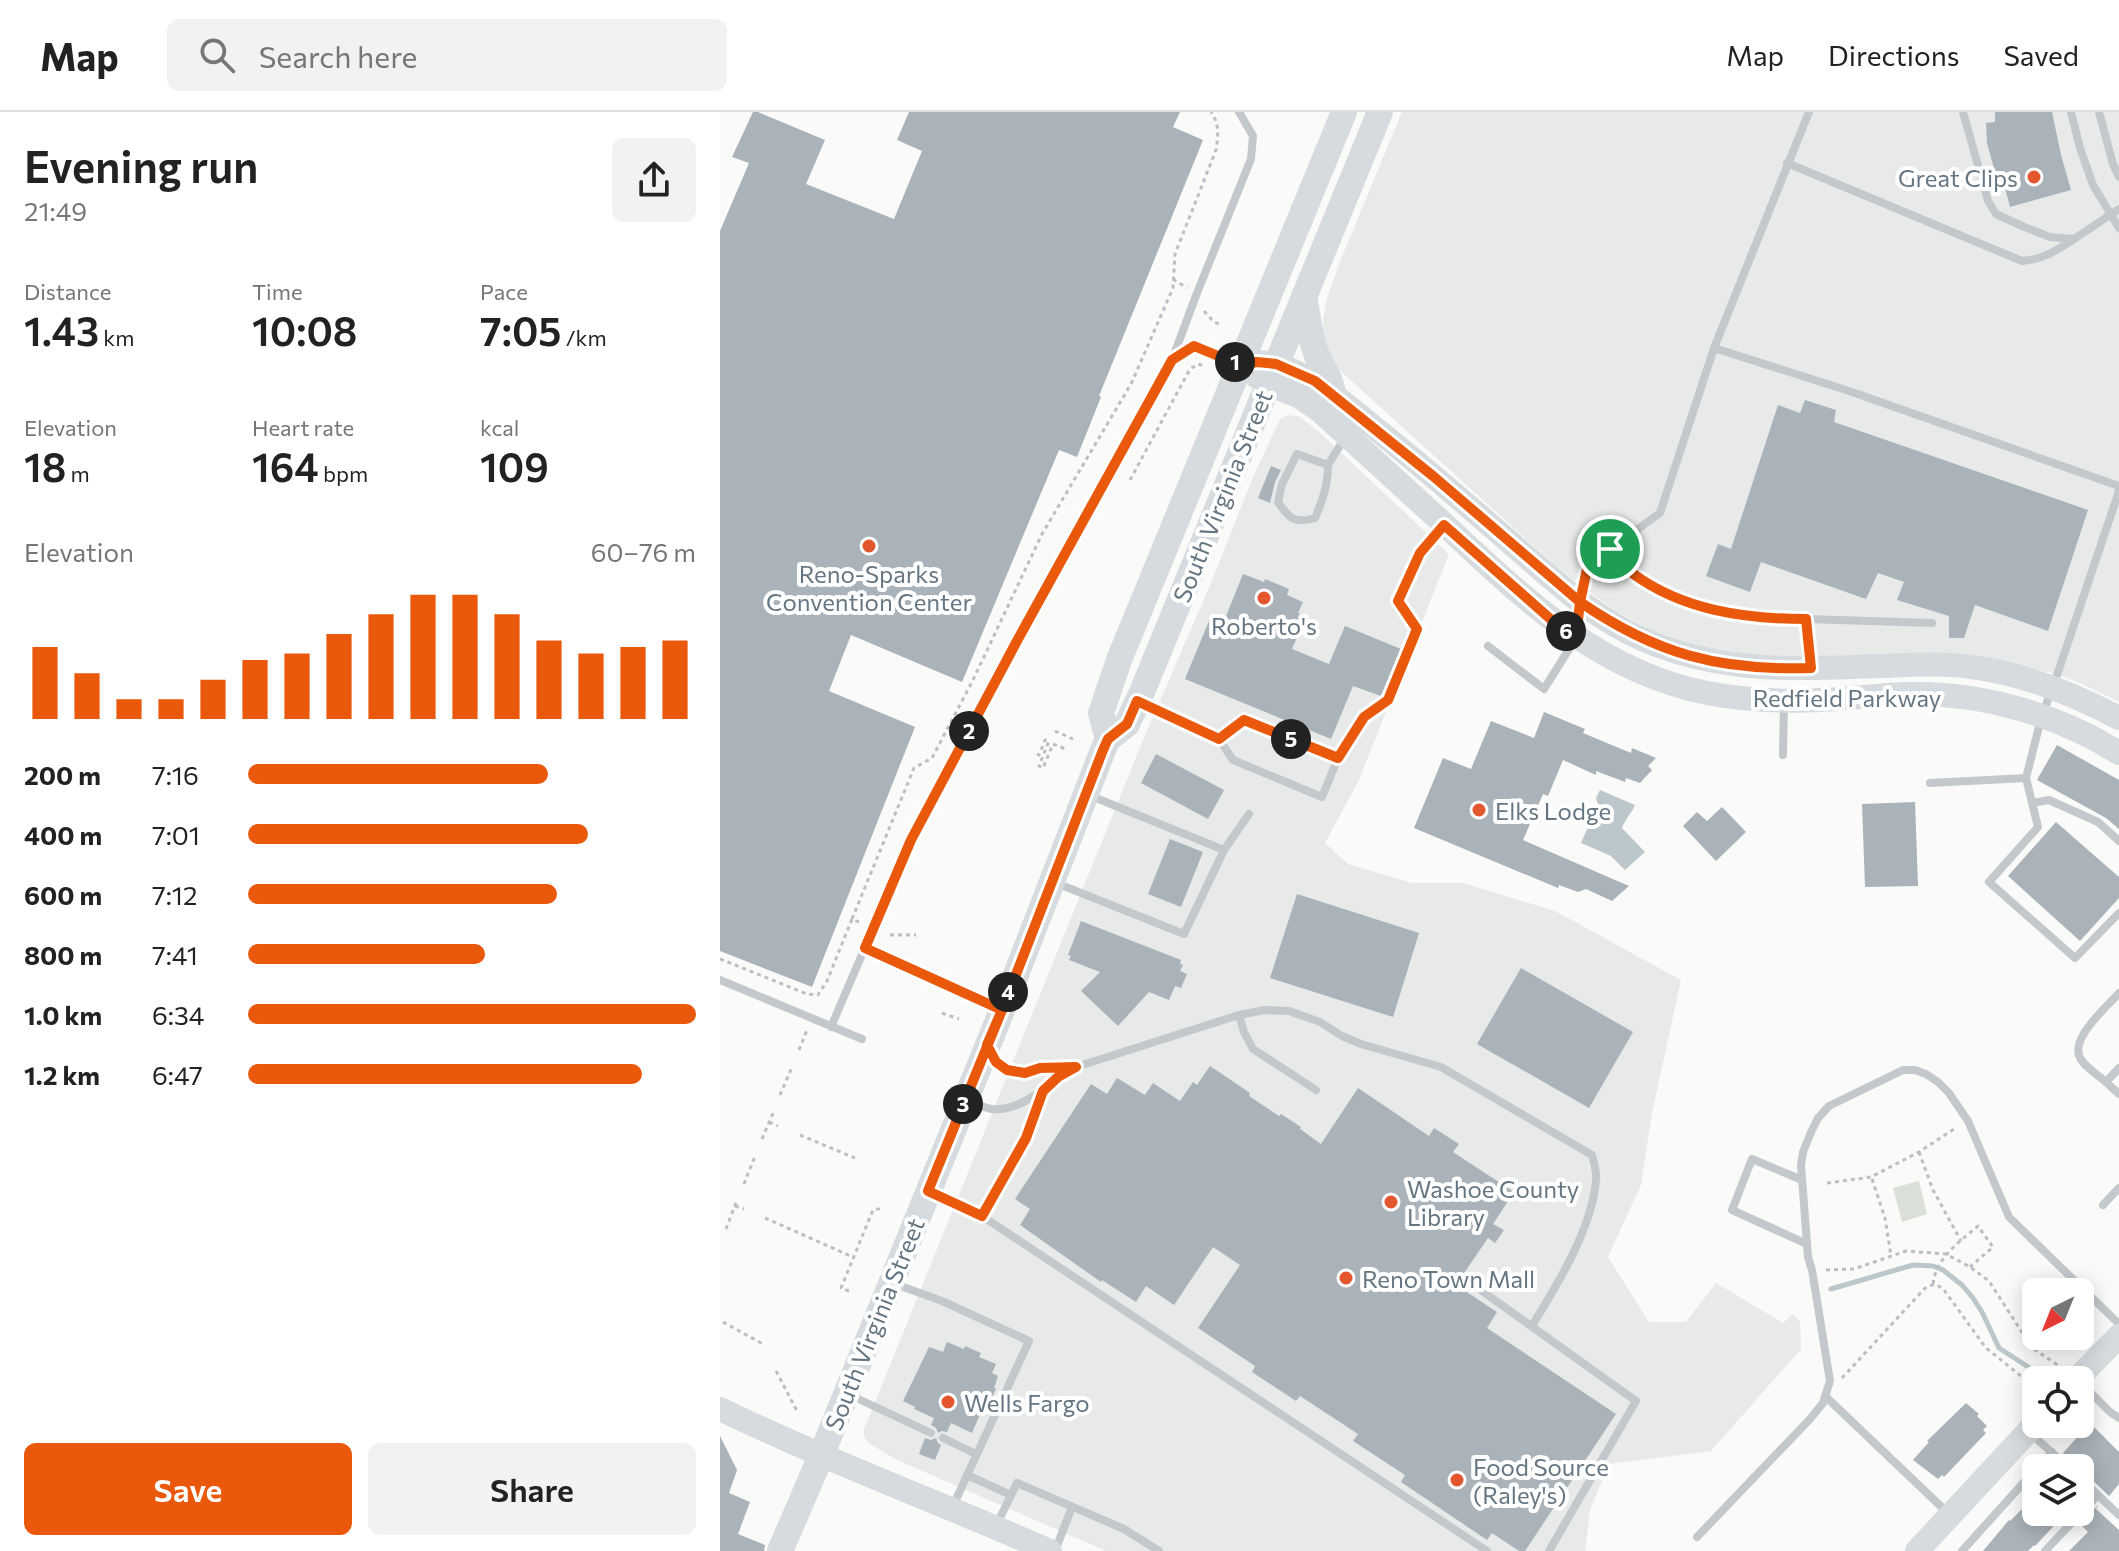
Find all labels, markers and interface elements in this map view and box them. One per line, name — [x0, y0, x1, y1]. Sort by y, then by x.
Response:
search box — [167, 19, 727, 91]
text: Map — [40, 32, 119, 79]
icon: search — [195, 33, 239, 77]
text: Search here — [259, 37, 417, 74]
text: Map — [1726, 38, 1784, 72]
text: Directions — [1828, 38, 1959, 72]
text: Saved — [2003, 38, 2079, 72]
text: Evening run — [24, 138, 258, 192]
button: share — [612, 138, 696, 222]
place label: Great Clips — [1898, 163, 2018, 192]
marker: Great Clips — [2025, 168, 2043, 186]
text: 21:49 — [24, 195, 87, 226]
text: Distance — [24, 278, 111, 305]
text: Time — [252, 278, 303, 305]
text: Pace — [480, 278, 528, 305]
text: 1.43 — [24, 305, 99, 354]
text: 10:08 — [252, 305, 357, 354]
text: 7:05 — [480, 305, 562, 354]
text: km — [99, 324, 134, 351]
text: /km — [562, 324, 607, 351]
pin: 1 — [1215, 342, 1255, 382]
text: 1 — [1230, 348, 1240, 375]
street label: South Virginia Street — [1166, 386, 1278, 606]
text: Elevation — [24, 414, 117, 441]
text: Heart rate — [252, 414, 354, 441]
text: kcal — [480, 414, 519, 441]
text: 18 — [24, 441, 66, 490]
text: 164 — [252, 441, 319, 490]
text: 109 — [480, 441, 549, 490]
text: m — [66, 460, 90, 487]
text: bpm — [319, 460, 368, 487]
pin — [1576, 515, 1644, 583]
icon: arrive — [1588, 527, 1632, 571]
text: Elevation — [24, 536, 134, 567]
text: 60–76 m — [591, 536, 696, 567]
marker: Reno-Sparks Convention Center — [860, 537, 878, 555]
place label: Reno-Sparks Convention Center — [766, 559, 972, 616]
marker: Roberto's — [1255, 589, 1273, 607]
place label: Roberto's — [1211, 611, 1317, 640]
pin: 6 — [1546, 611, 1586, 651]
text: 6 — [1559, 617, 1573, 644]
street label: Redfield Parkway — [1753, 683, 1941, 712]
pin: 2 — [949, 711, 989, 751]
text: 2 — [963, 717, 975, 744]
pin: 5 — [1271, 719, 1311, 759]
text: 5 — [1285, 725, 1297, 752]
text: 200 m — [24, 759, 101, 790]
text: 7:16 — [152, 759, 199, 790]
place label: Elks Lodge — [1495, 796, 1611, 825]
marker: Elks Lodge — [1470, 801, 1488, 819]
text: 400 m — [24, 819, 102, 850]
text: 7:01 — [152, 819, 200, 850]
text: 600 m — [24, 879, 102, 910]
text: 7:12 — [152, 879, 197, 910]
text: 800 m — [24, 939, 102, 970]
text: 7:41 — [152, 939, 198, 970]
pin: 4 — [988, 972, 1028, 1012]
text: 4 — [1001, 978, 1015, 1005]
text: 1.0 km — [24, 999, 102, 1030]
text: 6:34 — [152, 999, 204, 1030]
text: 1.2 km — [24, 1059, 100, 1090]
text: 6:47 — [152, 1059, 203, 1090]
pin: 3 — [943, 1084, 983, 1124]
text: 3 — [957, 1090, 969, 1117]
place label: Washoe County Library — [1407, 1174, 1579, 1231]
marker: Washoe County Library — [1382, 1193, 1400, 1211]
street label: South Virginia Street — [818, 1214, 930, 1434]
place label: Reno Town Mall — [1362, 1264, 1535, 1293]
marker: Reno Town Mall — [1337, 1269, 1355, 1287]
north arrow — [2022, 1278, 2094, 1350]
map controls — [2022, 1278, 2094, 1526]
button: locate — [2022, 1366, 2094, 1438]
place label: Wells Fargo — [964, 1388, 1090, 1417]
marker: Wells Fargo — [939, 1393, 957, 1411]
button: Save — [24, 1443, 352, 1535]
button: Share — [368, 1443, 696, 1535]
place label: Food Source (Raley's) — [1473, 1452, 1609, 1509]
button: layers — [2022, 1454, 2094, 1526]
marker: Food Source (Raley's) — [1448, 1471, 1466, 1489]

